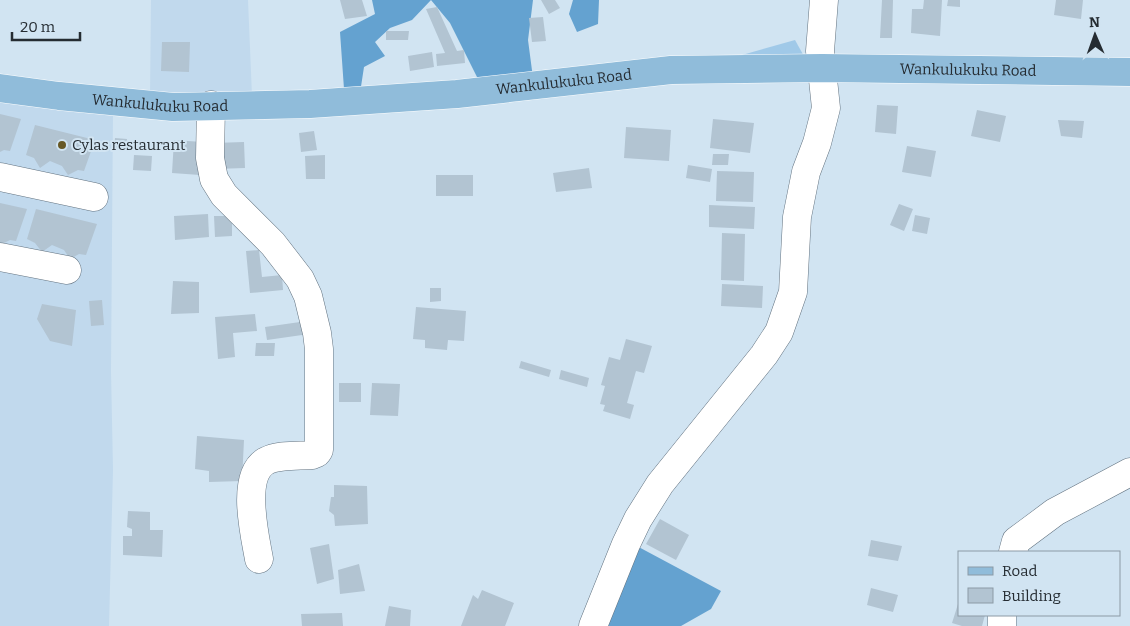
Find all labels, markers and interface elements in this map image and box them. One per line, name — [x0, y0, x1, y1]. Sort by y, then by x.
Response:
scale bar — [12, 10, 80, 42]
north arrow — [1070, 10, 1120, 60]
text: N — [1089, 14, 1100, 31]
text: 20 m — [20, 18, 56, 36]
street label: Wankulukuku Road — [900, 60, 1037, 80]
street label: Wankulukuku Road — [495, 65, 633, 99]
street label: Wankulukuku Road — [91, 90, 229, 116]
place label: Cylas restaurant — [72, 136, 186, 154]
marker: Cylas restaurant — [56, 139, 68, 151]
legend — [958, 551, 1120, 616]
text: Road — [1002, 562, 1037, 580]
text: Building — [1002, 587, 1061, 605]

